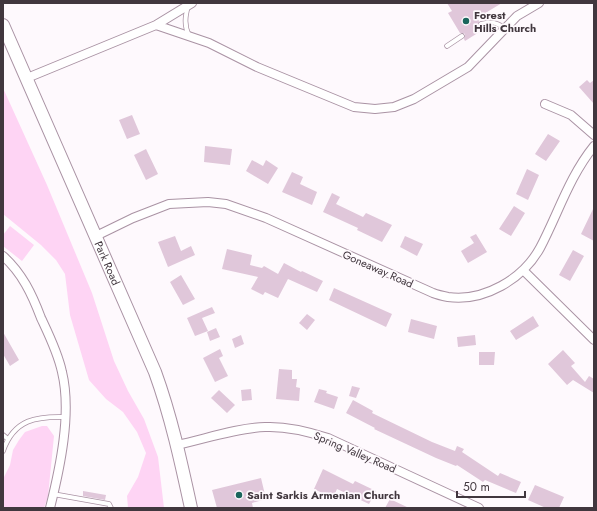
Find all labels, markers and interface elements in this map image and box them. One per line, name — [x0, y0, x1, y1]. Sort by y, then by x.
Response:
place label: Forest Hills Church — [474, 7, 536, 36]
marker: Forest Hills Church — [461, 16, 471, 26]
street label: Park Road — [91, 239, 124, 288]
street label: Goneaway Road — [340, 246, 416, 292]
street label: Spring Valley Road — [311, 427, 399, 477]
scale bar — [457, 473, 525, 499]
text: 50 m — [463, 478, 490, 496]
place label: Saint Sarkis Armenian Church — [247, 487, 400, 503]
marker: Saint Sarkis Armenian Church — [234, 490, 244, 500]

